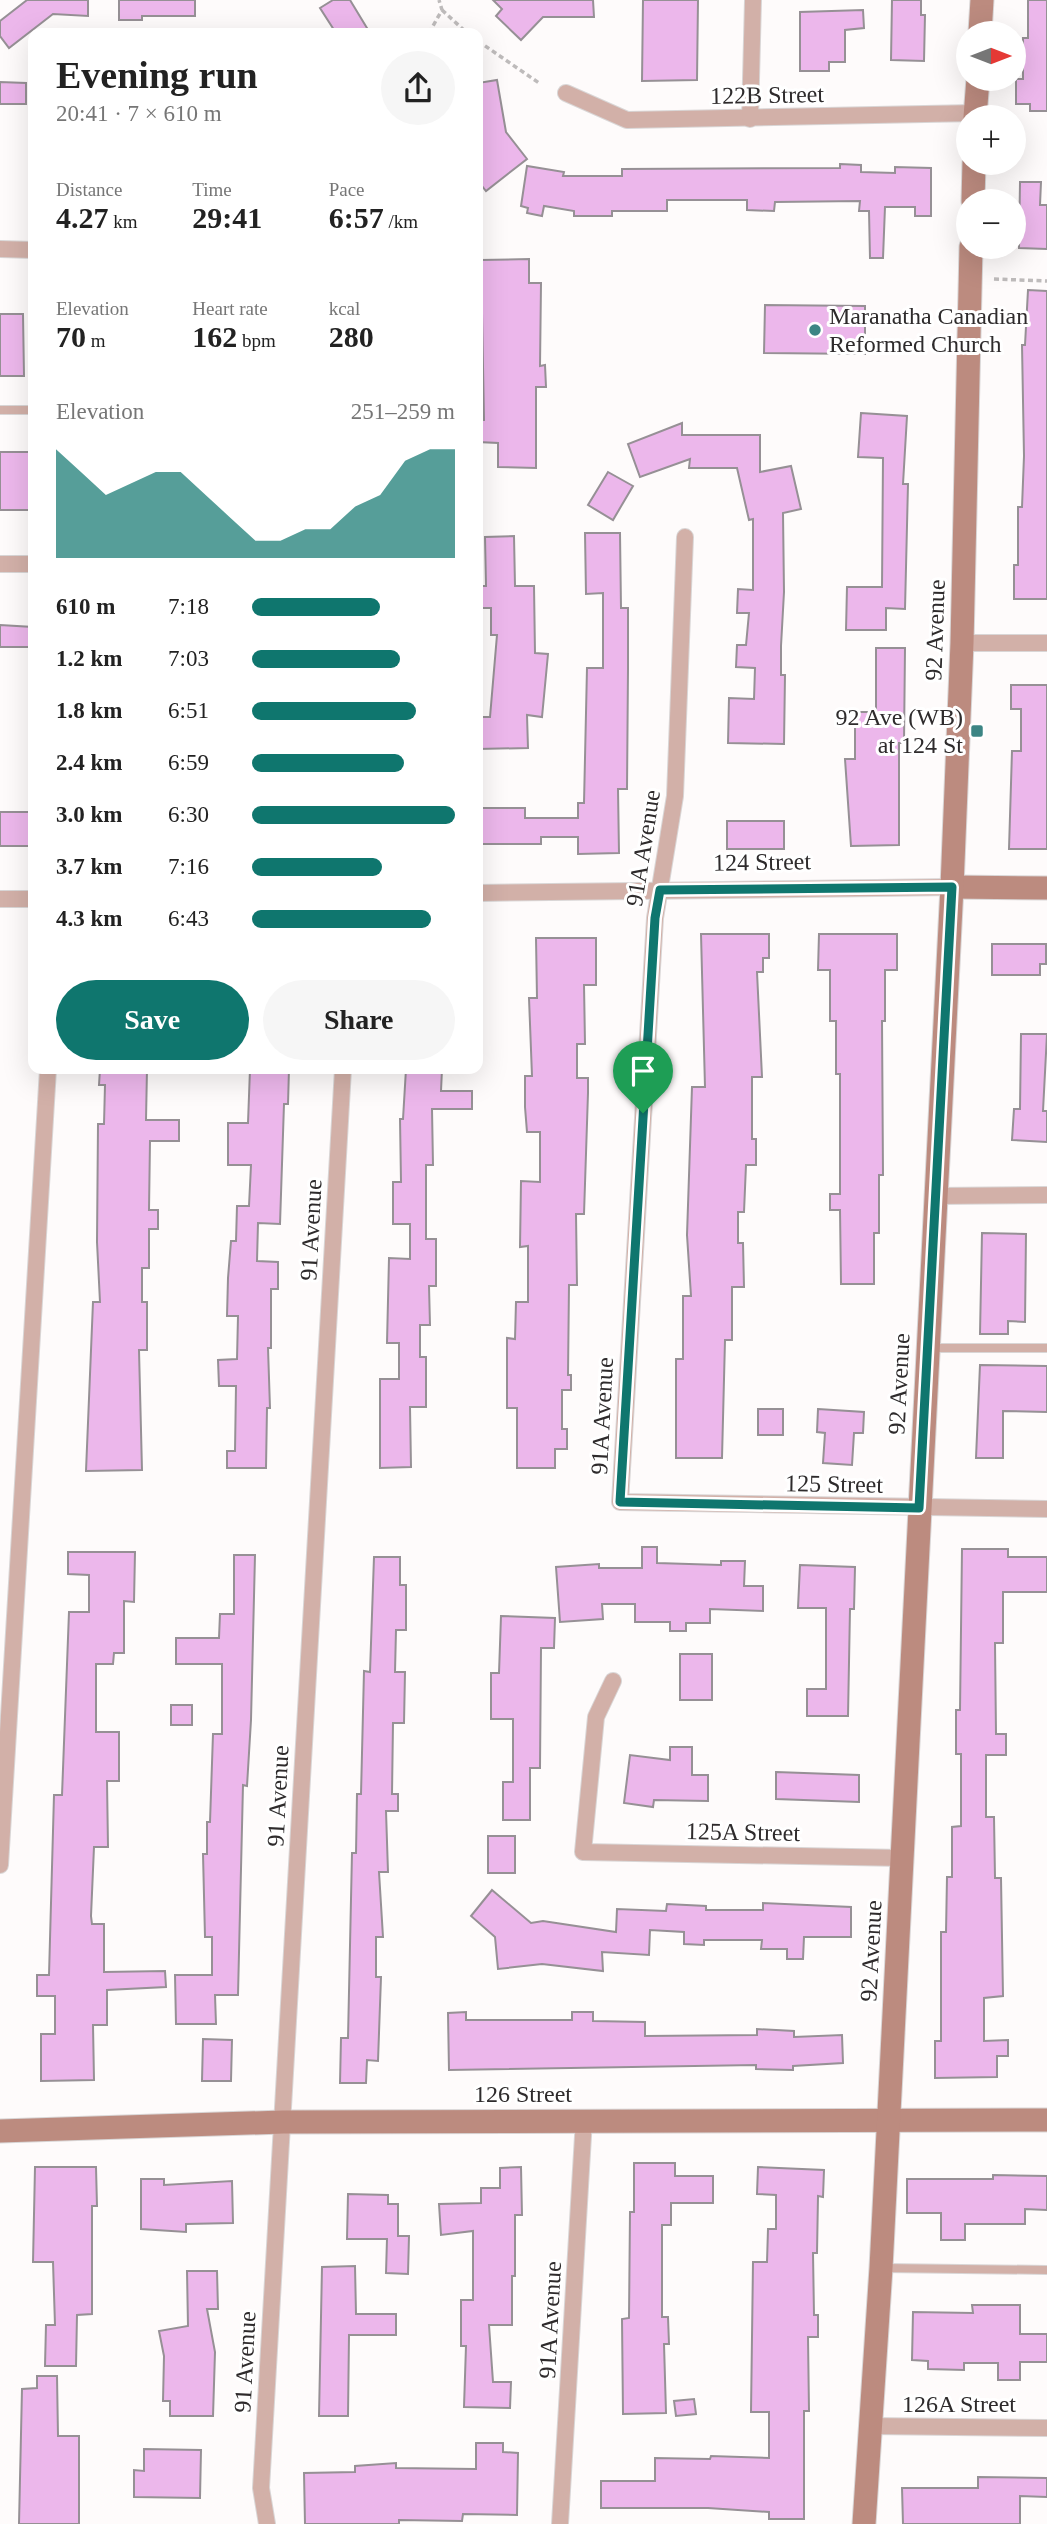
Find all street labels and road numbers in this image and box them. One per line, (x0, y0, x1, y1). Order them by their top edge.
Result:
street label: 122B Street (710, 81, 825, 109)
street label: 92 Avenue (920, 579, 950, 681)
street label: 91A Avenue (621, 788, 665, 908)
street label: 124 Street (713, 848, 812, 876)
street label: 91 Avenue (295, 1179, 327, 1281)
street label: 92 Avenue (883, 1333, 915, 1435)
street label: 91A Avenue (586, 1357, 618, 1475)
street label: 125 Street (785, 1470, 884, 1498)
street label: 91 Avenue (262, 1745, 294, 1847)
street label: 125A Street (686, 1818, 801, 1846)
street label: 92 Avenue (855, 1900, 887, 2002)
street label: 126 Street (474, 2081, 572, 2107)
street label: 91A Avenue (534, 2261, 566, 2379)
street label: 91 Avenue (229, 2311, 261, 2413)
street label: 126A Street (902, 2391, 1016, 2417)

